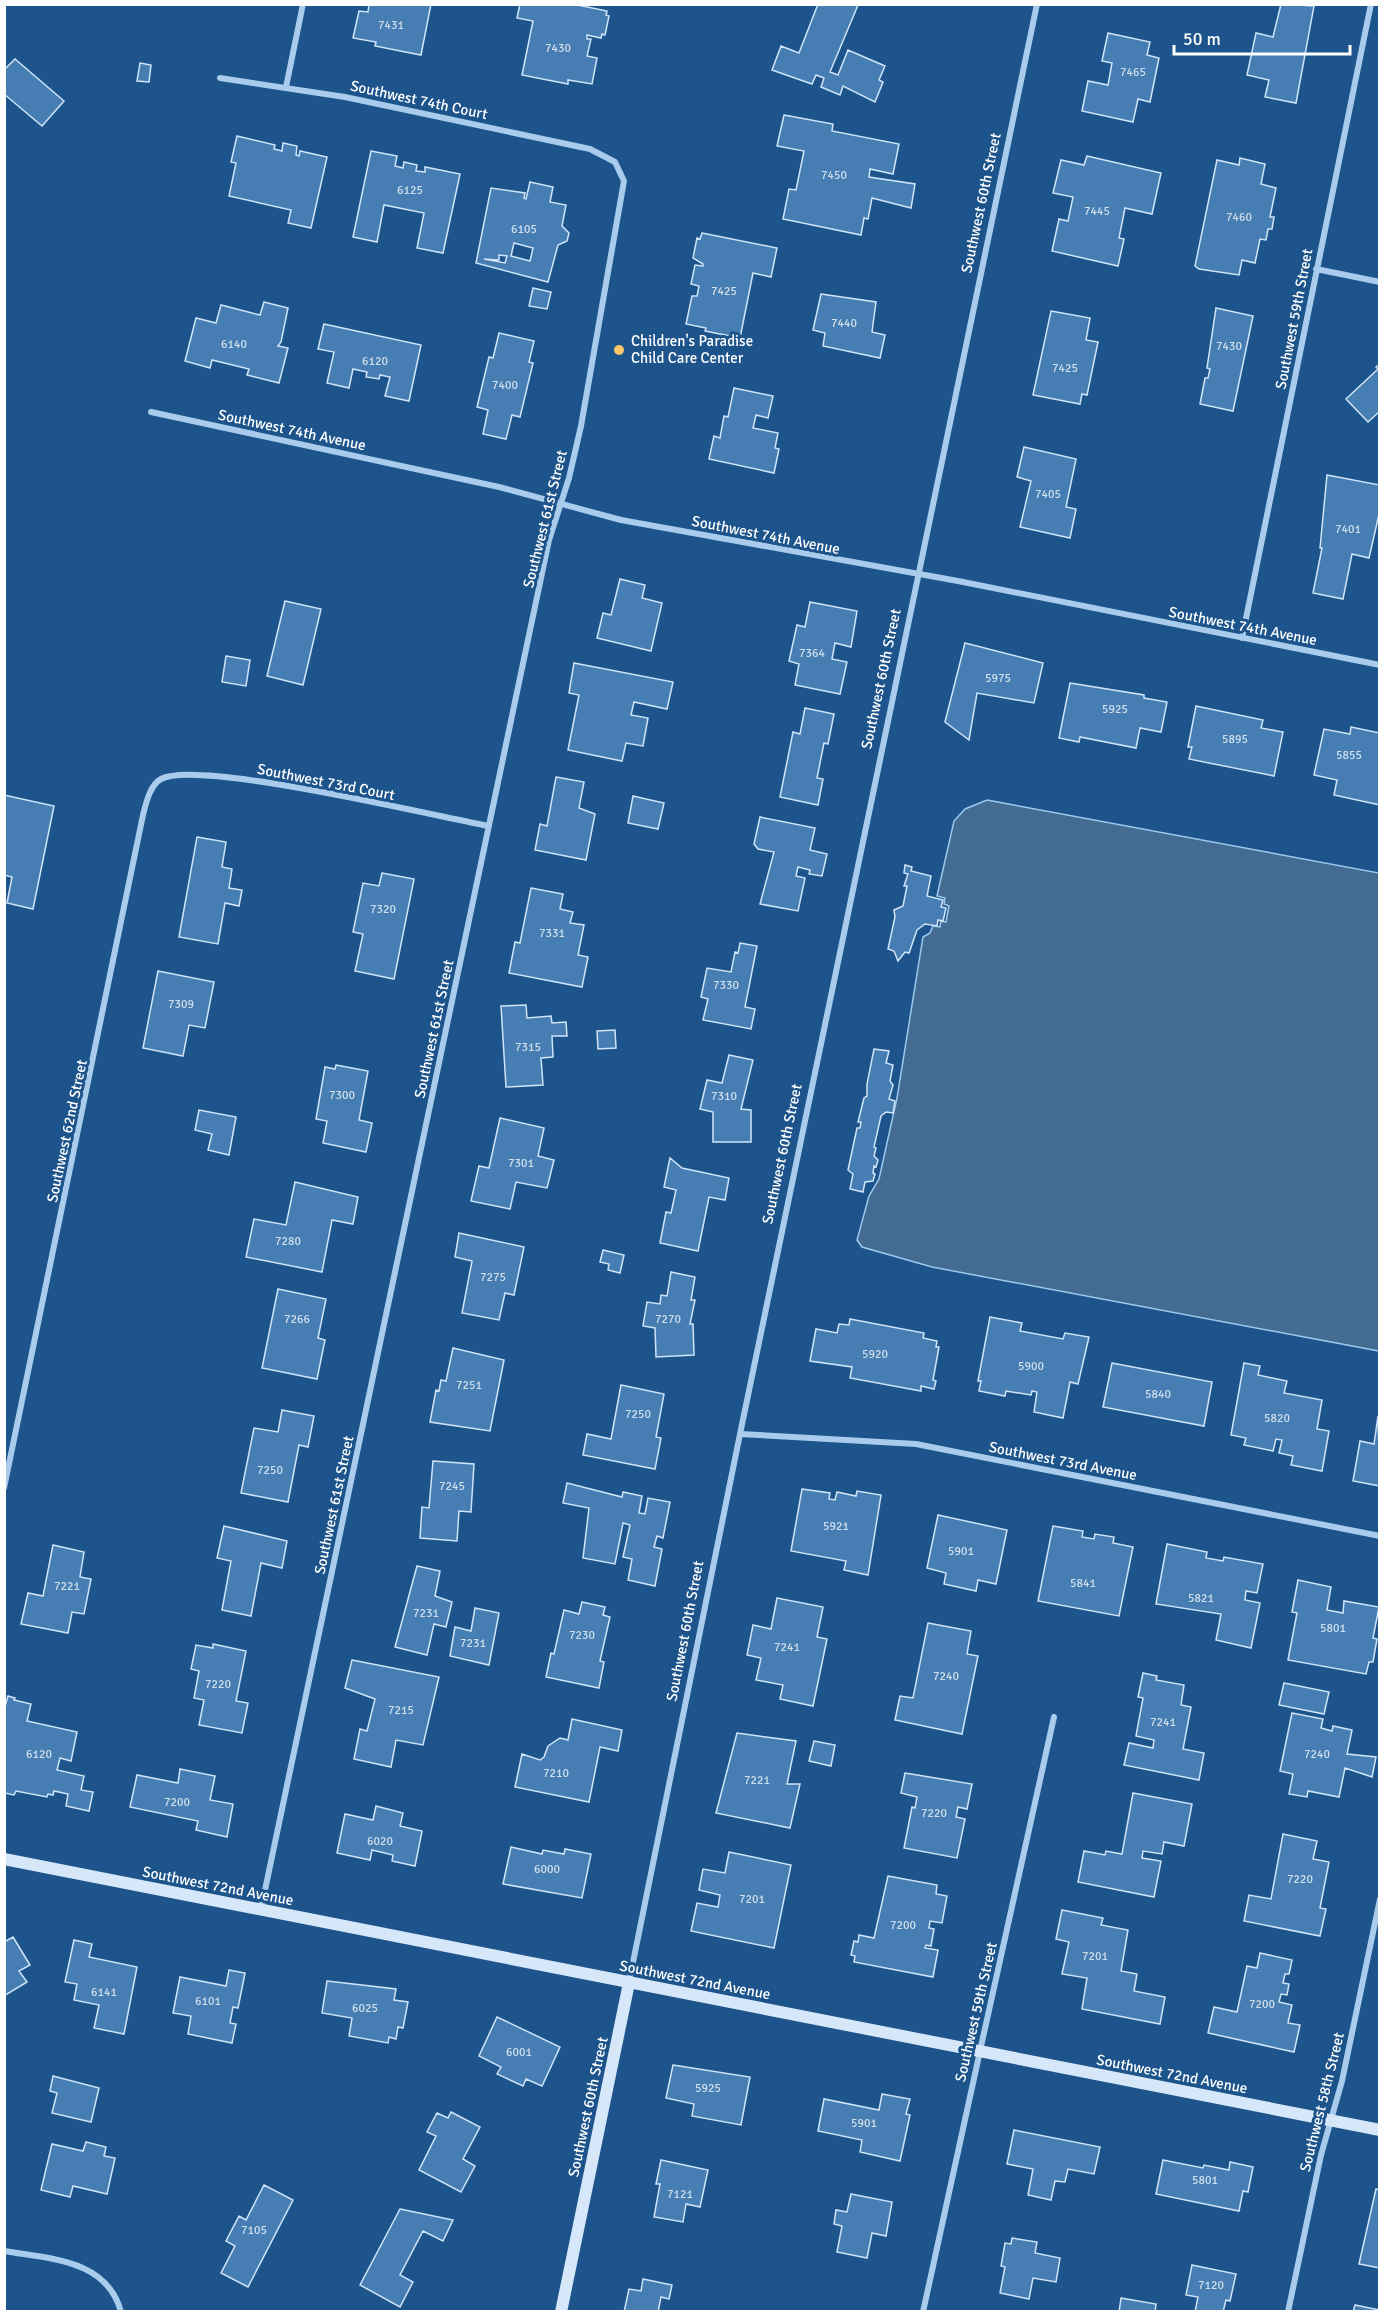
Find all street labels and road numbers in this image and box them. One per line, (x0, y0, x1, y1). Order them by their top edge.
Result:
street label: Southwest 74th Court (349, 77, 489, 123)
street label: Southwest 60th Street (957, 131, 1005, 275)
street label: Southwest 59th Street (1272, 247, 1316, 391)
street label: Southwest 74th Avenue (216, 406, 368, 454)
street label: Southwest 61st Street (519, 448, 571, 590)
street label: Southwest 74th Avenue (690, 512, 842, 558)
street label: Southwest 74th Avenue (1167, 603, 1319, 649)
street label: Southwest 60th Street (857, 607, 905, 751)
street label: Southwest 73rd Court (256, 760, 396, 804)
street label: Southwest 61st Street (411, 958, 457, 1100)
street label: Southwest 62nd Street (43, 1058, 91, 1204)
street label: Southwest 60th Street (758, 1082, 806, 1226)
street label: Southwest 61st Street (311, 1434, 357, 1576)
street label: Southwest 73rd Avenue (987, 1438, 1139, 1484)
street label: Southwest 60th Street (663, 1559, 707, 1703)
street label: Southwest 72nd Avenue (141, 1863, 295, 1909)
street label: Southwest 59th Street (951, 1940, 1001, 2084)
street label: Southwest 72nd Avenue (618, 1957, 772, 2003)
street label: Southwest 58th Street (1296, 2031, 1348, 2173)
street label: Southwest 60th Street (564, 2035, 612, 2179)
street label: Southwest 72nd Avenue (1095, 2051, 1249, 2097)

